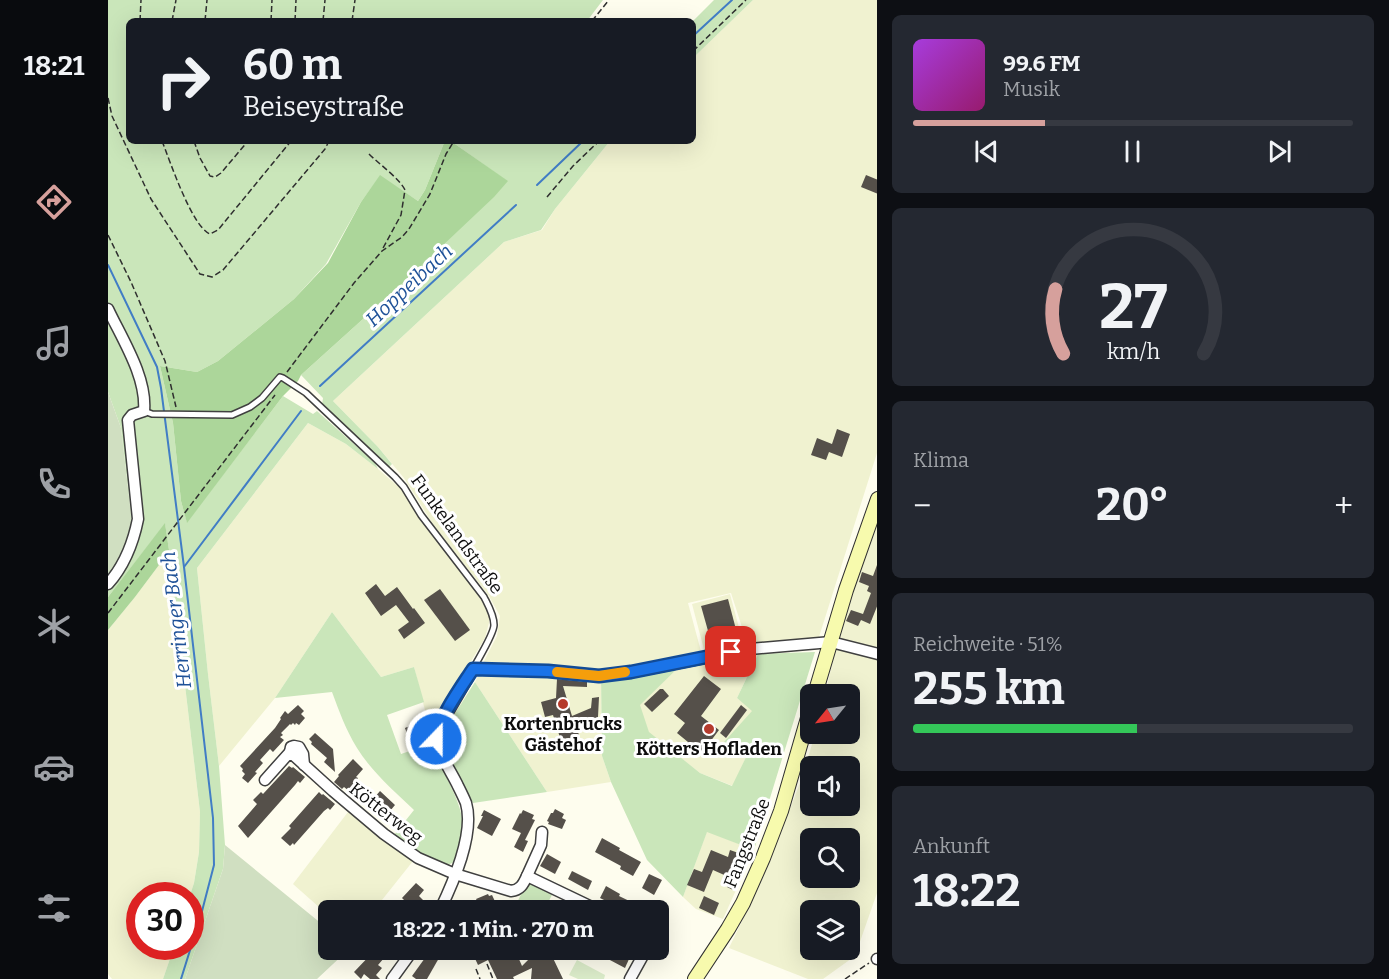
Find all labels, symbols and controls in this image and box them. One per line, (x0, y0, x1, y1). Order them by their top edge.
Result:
text: 60 m (243, 40, 342, 90)
icon: right (144, 42, 222, 120)
text: 18:21 (23, 50, 85, 82)
text: 99.6 FM (1003, 50, 1081, 77)
text: Musik (1003, 77, 1060, 101)
text: Beiseystraße (243, 91, 404, 123)
icon: previous (970, 135, 1003, 168)
icon: pause (1116, 135, 1149, 168)
icon: next (1263, 135, 1296, 168)
icon: directions (33, 181, 75, 223)
water label: Hoppeibach (361, 239, 457, 331)
text: 27 (1099, 270, 1167, 345)
icon: music (33, 322, 75, 364)
text: km/h (1106, 339, 1160, 365)
text: Klima (913, 448, 969, 472)
icon: phone (33, 463, 75, 505)
street label: Funkelandstraße (406, 470, 508, 598)
text: 20° (1096, 478, 1169, 532)
text: − (913, 486, 931, 526)
text: + (1334, 486, 1353, 526)
water label: Herringer Bach (156, 550, 196, 690)
icon: climate (33, 605, 75, 647)
pin (705, 626, 756, 677)
text: Reichweite · 51% (913, 632, 1063, 656)
icon: arrive (714, 635, 747, 668)
text: 255 km (913, 662, 1065, 716)
north arrow (800, 684, 860, 744)
map controls (800, 684, 860, 960)
marker: Kortenbrucks Gästehof (556, 697, 570, 711)
position arrow (404, 707, 468, 771)
place label: Kortenbrucks Gästehof (504, 713, 622, 756)
marker: Kötters Hofladen (702, 722, 716, 736)
place label: Kötters Hofladen (636, 738, 782, 760)
icon: car (33, 746, 75, 788)
button: sound (800, 756, 860, 816)
street label: Kötterweg (345, 778, 427, 848)
street label: Fangstraße (719, 795, 775, 891)
button: search (800, 828, 860, 888)
text: Ankunft (913, 834, 990, 858)
text: 18:22 (913, 864, 1021, 918)
speed limit sign: 30 (126, 882, 204, 960)
icon: filters (33, 887, 75, 929)
button: layers (800, 900, 860, 960)
text: 18:22 · 1 Min. · 270 m (393, 916, 594, 943)

